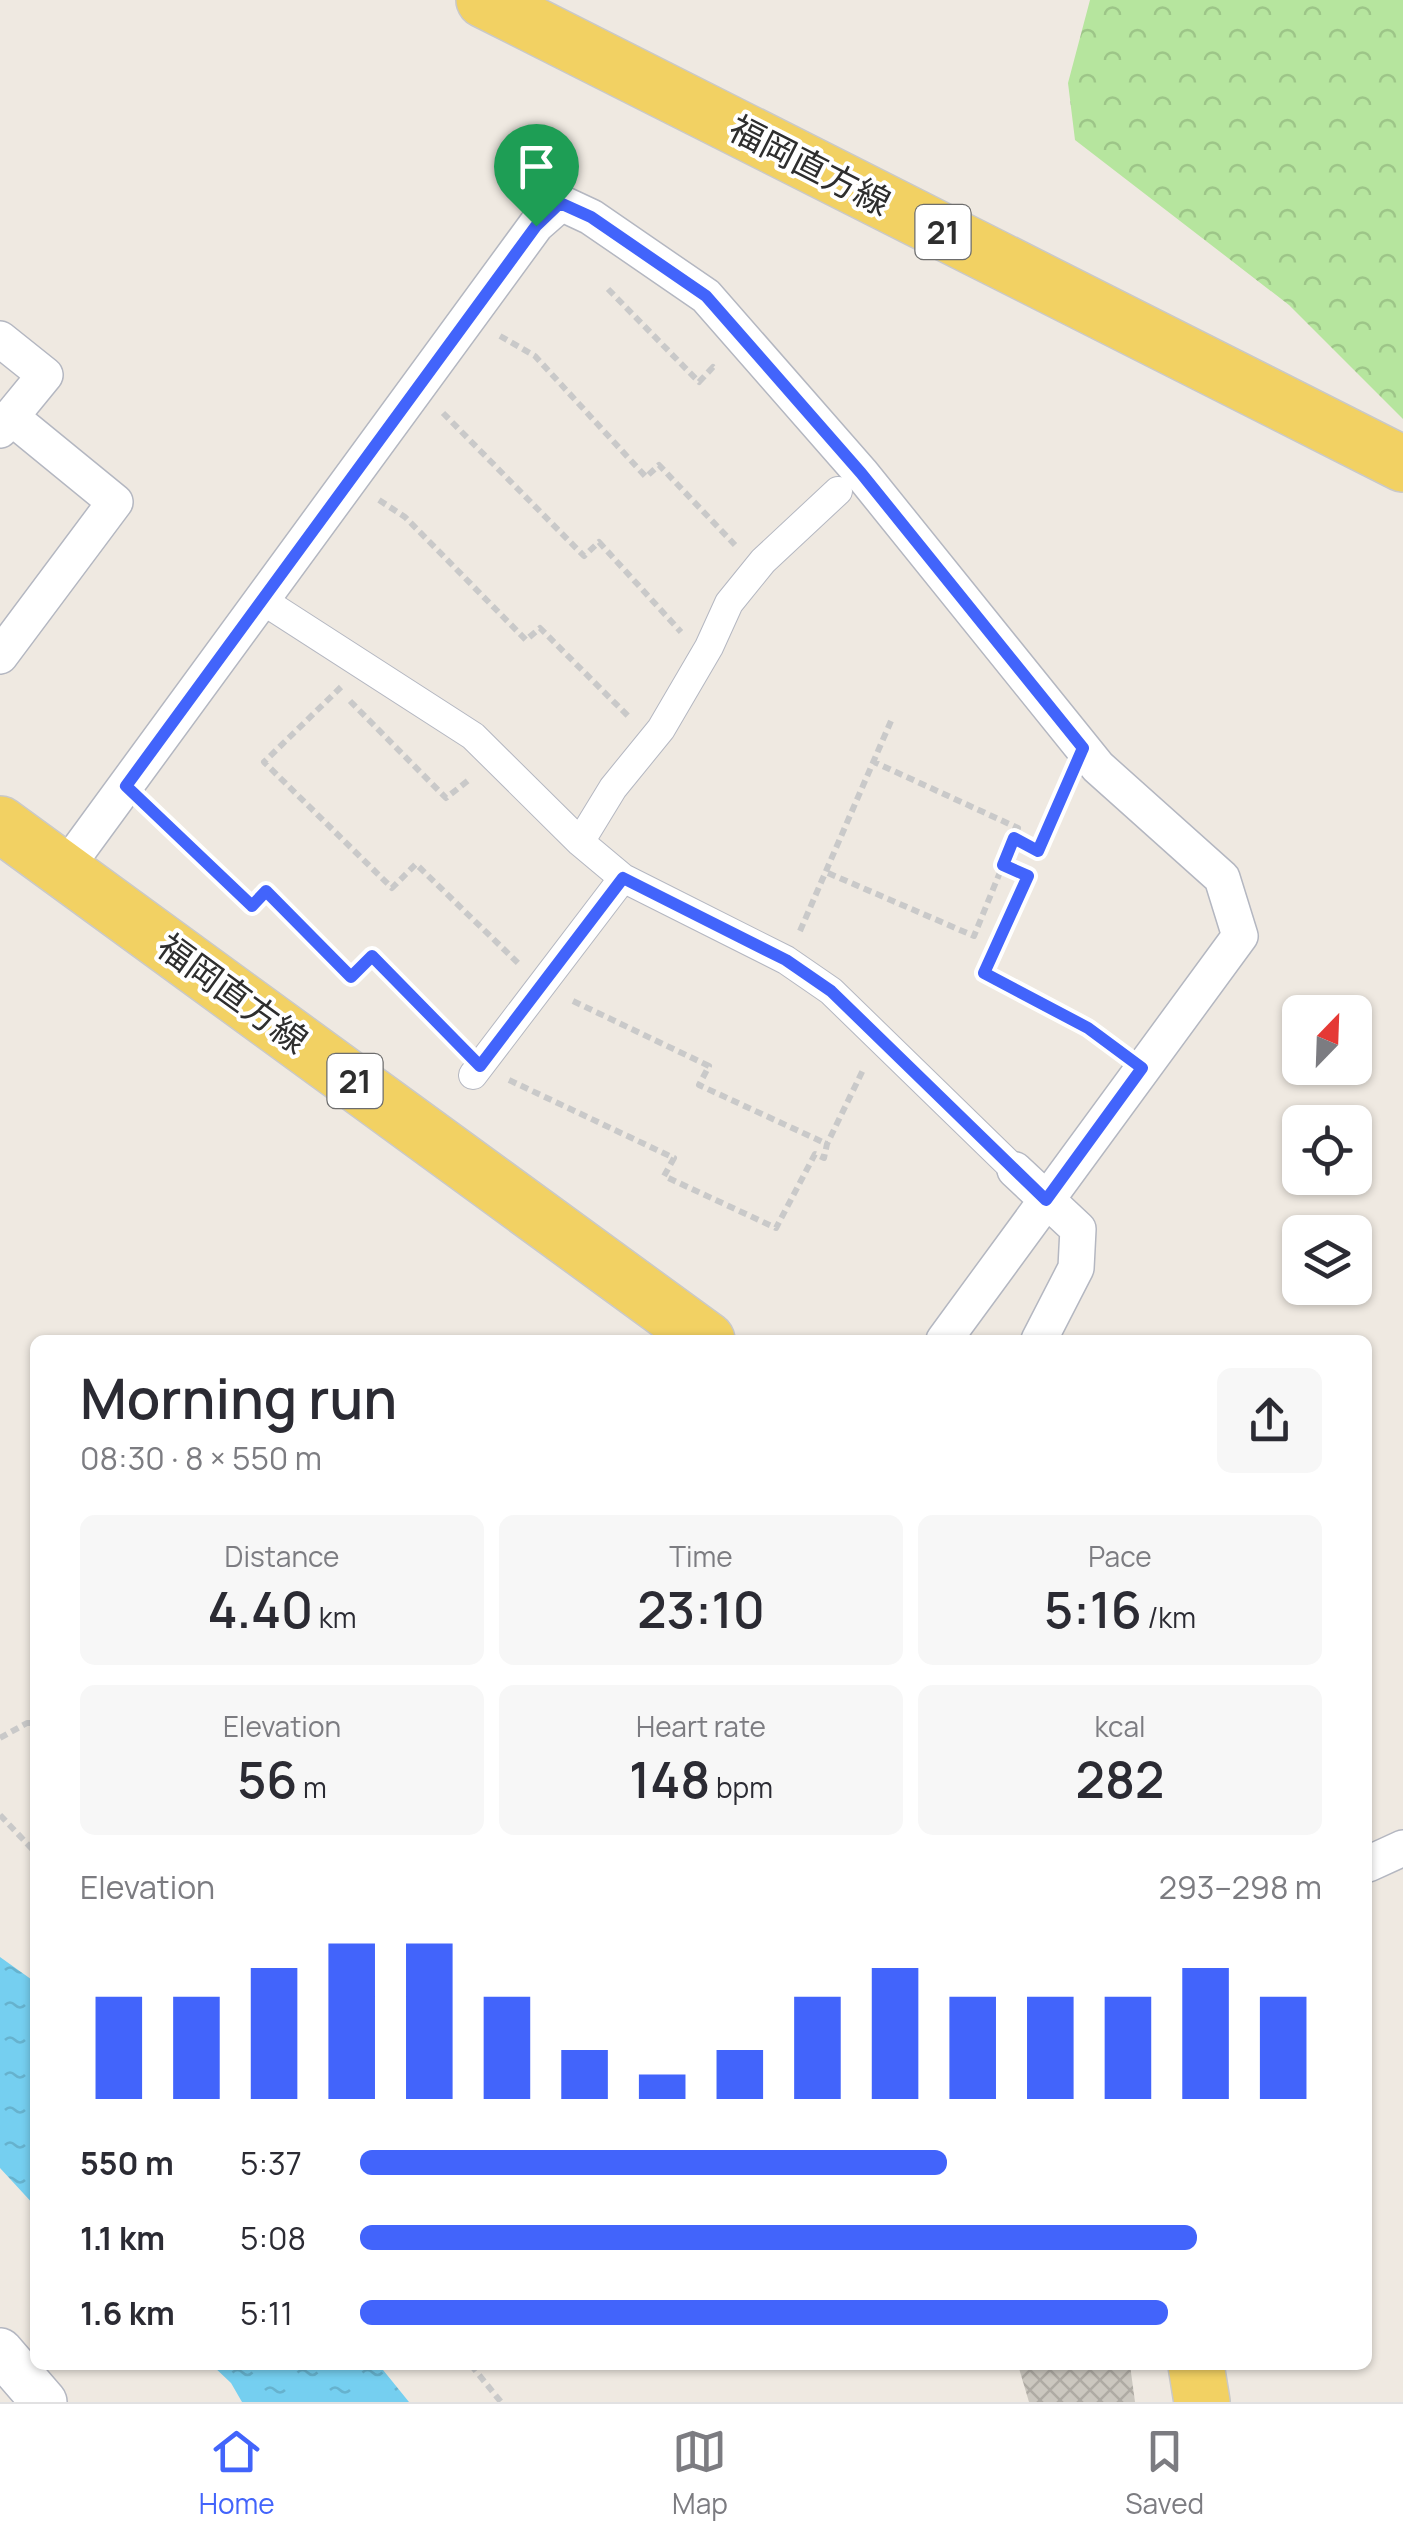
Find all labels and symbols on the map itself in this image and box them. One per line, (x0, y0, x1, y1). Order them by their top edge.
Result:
street label: 福岡直方線 (721, 104, 899, 226)
pin (494, 124, 579, 227)
road number: 21 (916, 205, 970, 259)
street label: 福岡直方線 (148, 922, 318, 1064)
north arrow (1282, 995, 1372, 1085)
road number: 21 (328, 1054, 382, 1108)

